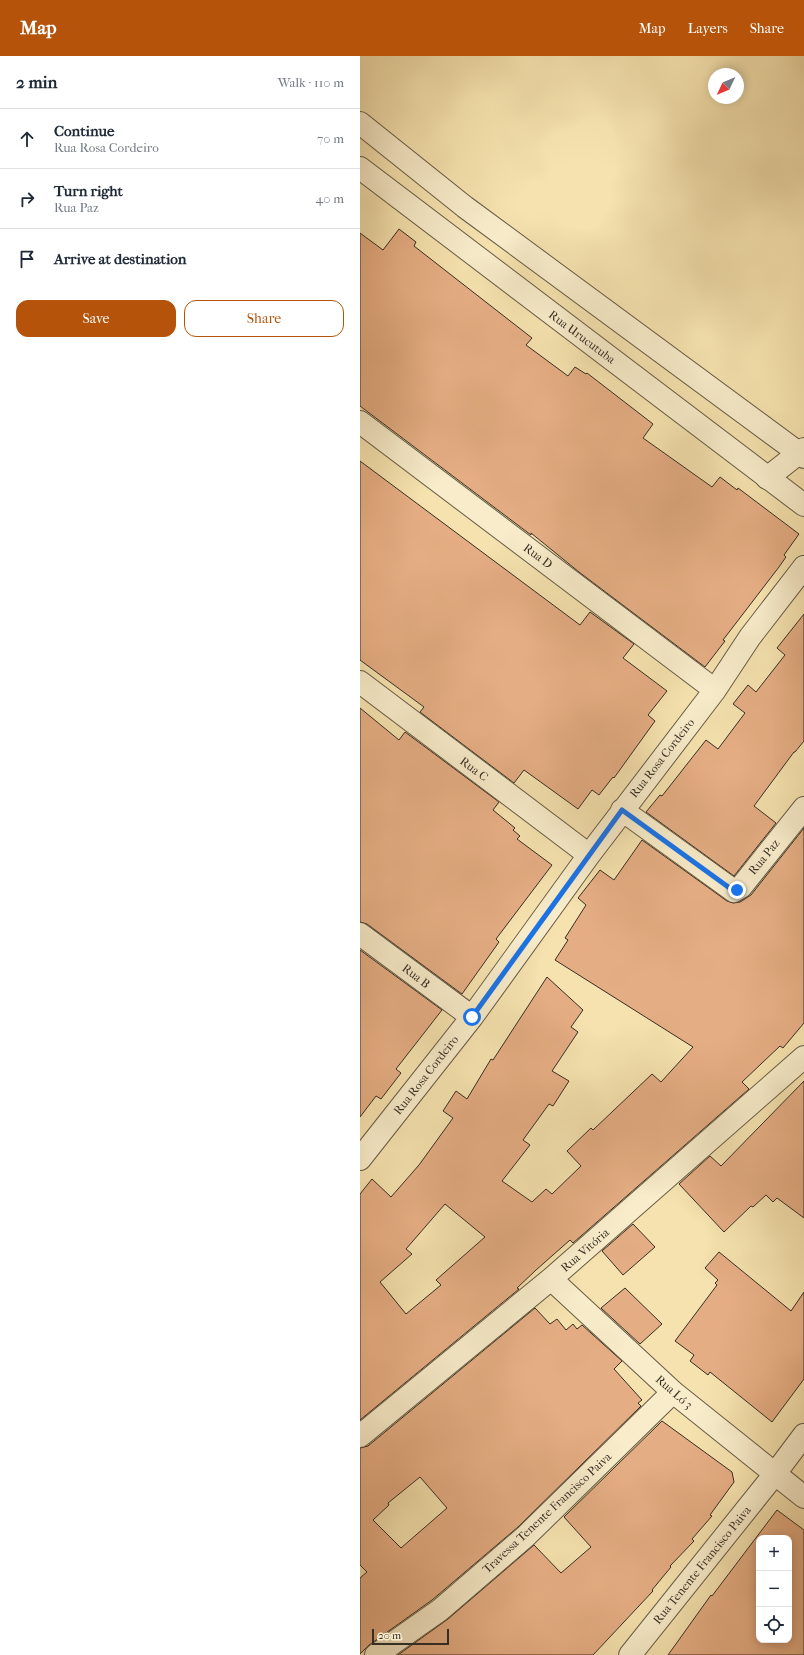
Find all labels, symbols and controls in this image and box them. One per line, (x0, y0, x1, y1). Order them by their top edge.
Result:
text: Map (20, 17, 56, 39)
text: Map (639, 20, 666, 37)
text: Layers (688, 20, 728, 37)
text: Share (750, 20, 784, 37)
north arrow (708, 68, 744, 104)
text: 2 min (16, 72, 57, 92)
text: Walk · 110 m (278, 75, 344, 90)
text: Continue (54, 122, 114, 140)
icon: ahead (16, 128, 38, 150)
text: 70 m (317, 131, 344, 146)
text: Rua Rosa Cordeiro (54, 140, 159, 155)
text: Turn right (54, 182, 123, 200)
icon: right (16, 188, 38, 210)
text: 40 m (316, 191, 344, 206)
text: Rua Paz (54, 200, 99, 215)
icon: arrive (16, 248, 38, 270)
text: Arrive at destination (54, 250, 186, 268)
button: Save (16, 300, 176, 337)
button: Share (184, 300, 344, 337)
street label: Rua Urucutuba (546, 307, 618, 367)
street label: Rua D (521, 541, 555, 571)
street label: Rua Rosa Cordeiro (627, 716, 697, 800)
street label: Rua C (457, 754, 491, 784)
street label: Rua Paz (746, 836, 783, 878)
route end (728, 881, 746, 899)
street label: Rua B (399, 961, 433, 991)
route start (463, 1008, 481, 1026)
street label: Rua Rosa Cordeiro (391, 1033, 461, 1117)
street label: Rua Vitória (558, 1225, 612, 1275)
street label: Rua Ló 3 (653, 1372, 695, 1412)
street label: Travessa Tenente Francisco Paiva (480, 1449, 614, 1576)
street label: Rua Tenente Francisco Paiva (650, 1503, 754, 1627)
map controls (756, 1535, 792, 1643)
button: + (756, 1535, 792, 1571)
button: − (756, 1571, 792, 1607)
button: locate (756, 1607, 792, 1643)
scale bar (372, 1627, 449, 1646)
text: 20 m (378, 1629, 401, 1642)

